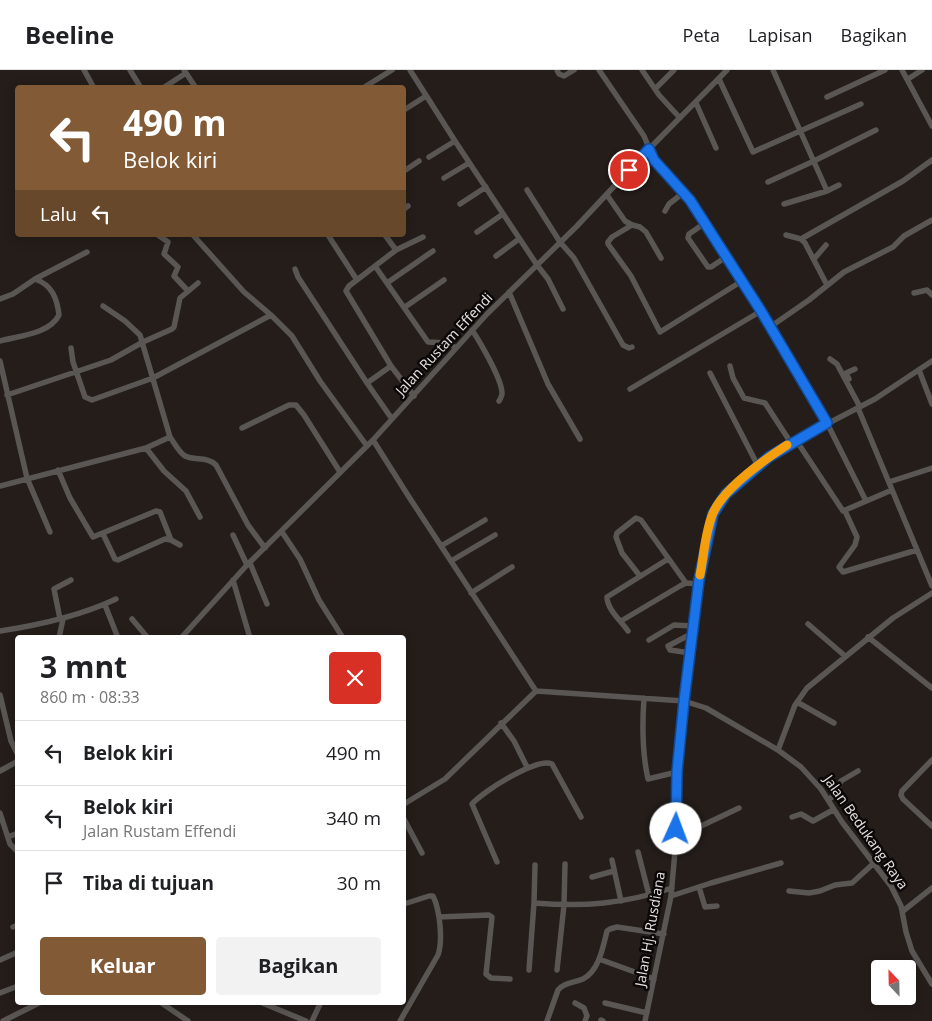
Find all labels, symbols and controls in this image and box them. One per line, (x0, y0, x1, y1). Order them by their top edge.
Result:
text: Beeline (25, 18, 114, 51)
text: Peta (683, 23, 720, 47)
text: Lapisan (748, 23, 813, 47)
text: Bagikan (841, 23, 907, 47)
text: 490 m (123, 99, 227, 146)
icon: left (40, 105, 105, 170)
text: Belok kiri (123, 144, 217, 174)
pin (608, 149, 650, 191)
icon: arrive (615, 156, 643, 184)
icon: left (87, 200, 115, 228)
text: Lalu (40, 201, 77, 227)
street label: Jalan Rustam Effendi (390, 288, 496, 401)
text: 3 mnt (40, 646, 127, 687)
button: close (329, 652, 381, 704)
text: 860 m · 08:33 (40, 686, 140, 708)
icon: left (40, 739, 68, 767)
text: Belok kiri (83, 740, 173, 766)
text: 490 m (326, 740, 381, 766)
street label: Jalan Bedukang Raya (819, 769, 913, 893)
text: Belok kiri (83, 794, 173, 820)
position arrow (649, 802, 701, 854)
icon: left (40, 804, 68, 832)
text: 340 m (326, 805, 381, 831)
text: Jalan Rustam Effendi (83, 820, 236, 842)
icon: arrive (40, 869, 68, 897)
text: Tiba di tujuan (83, 870, 214, 896)
text: 30 m (337, 870, 381, 896)
street label: Jalan Hj. Rusdiana (630, 870, 669, 990)
button: Keluar (40, 937, 206, 995)
button: Bagikan (216, 937, 381, 995)
north arrow (871, 960, 916, 1005)
map controls (871, 960, 916, 1005)

